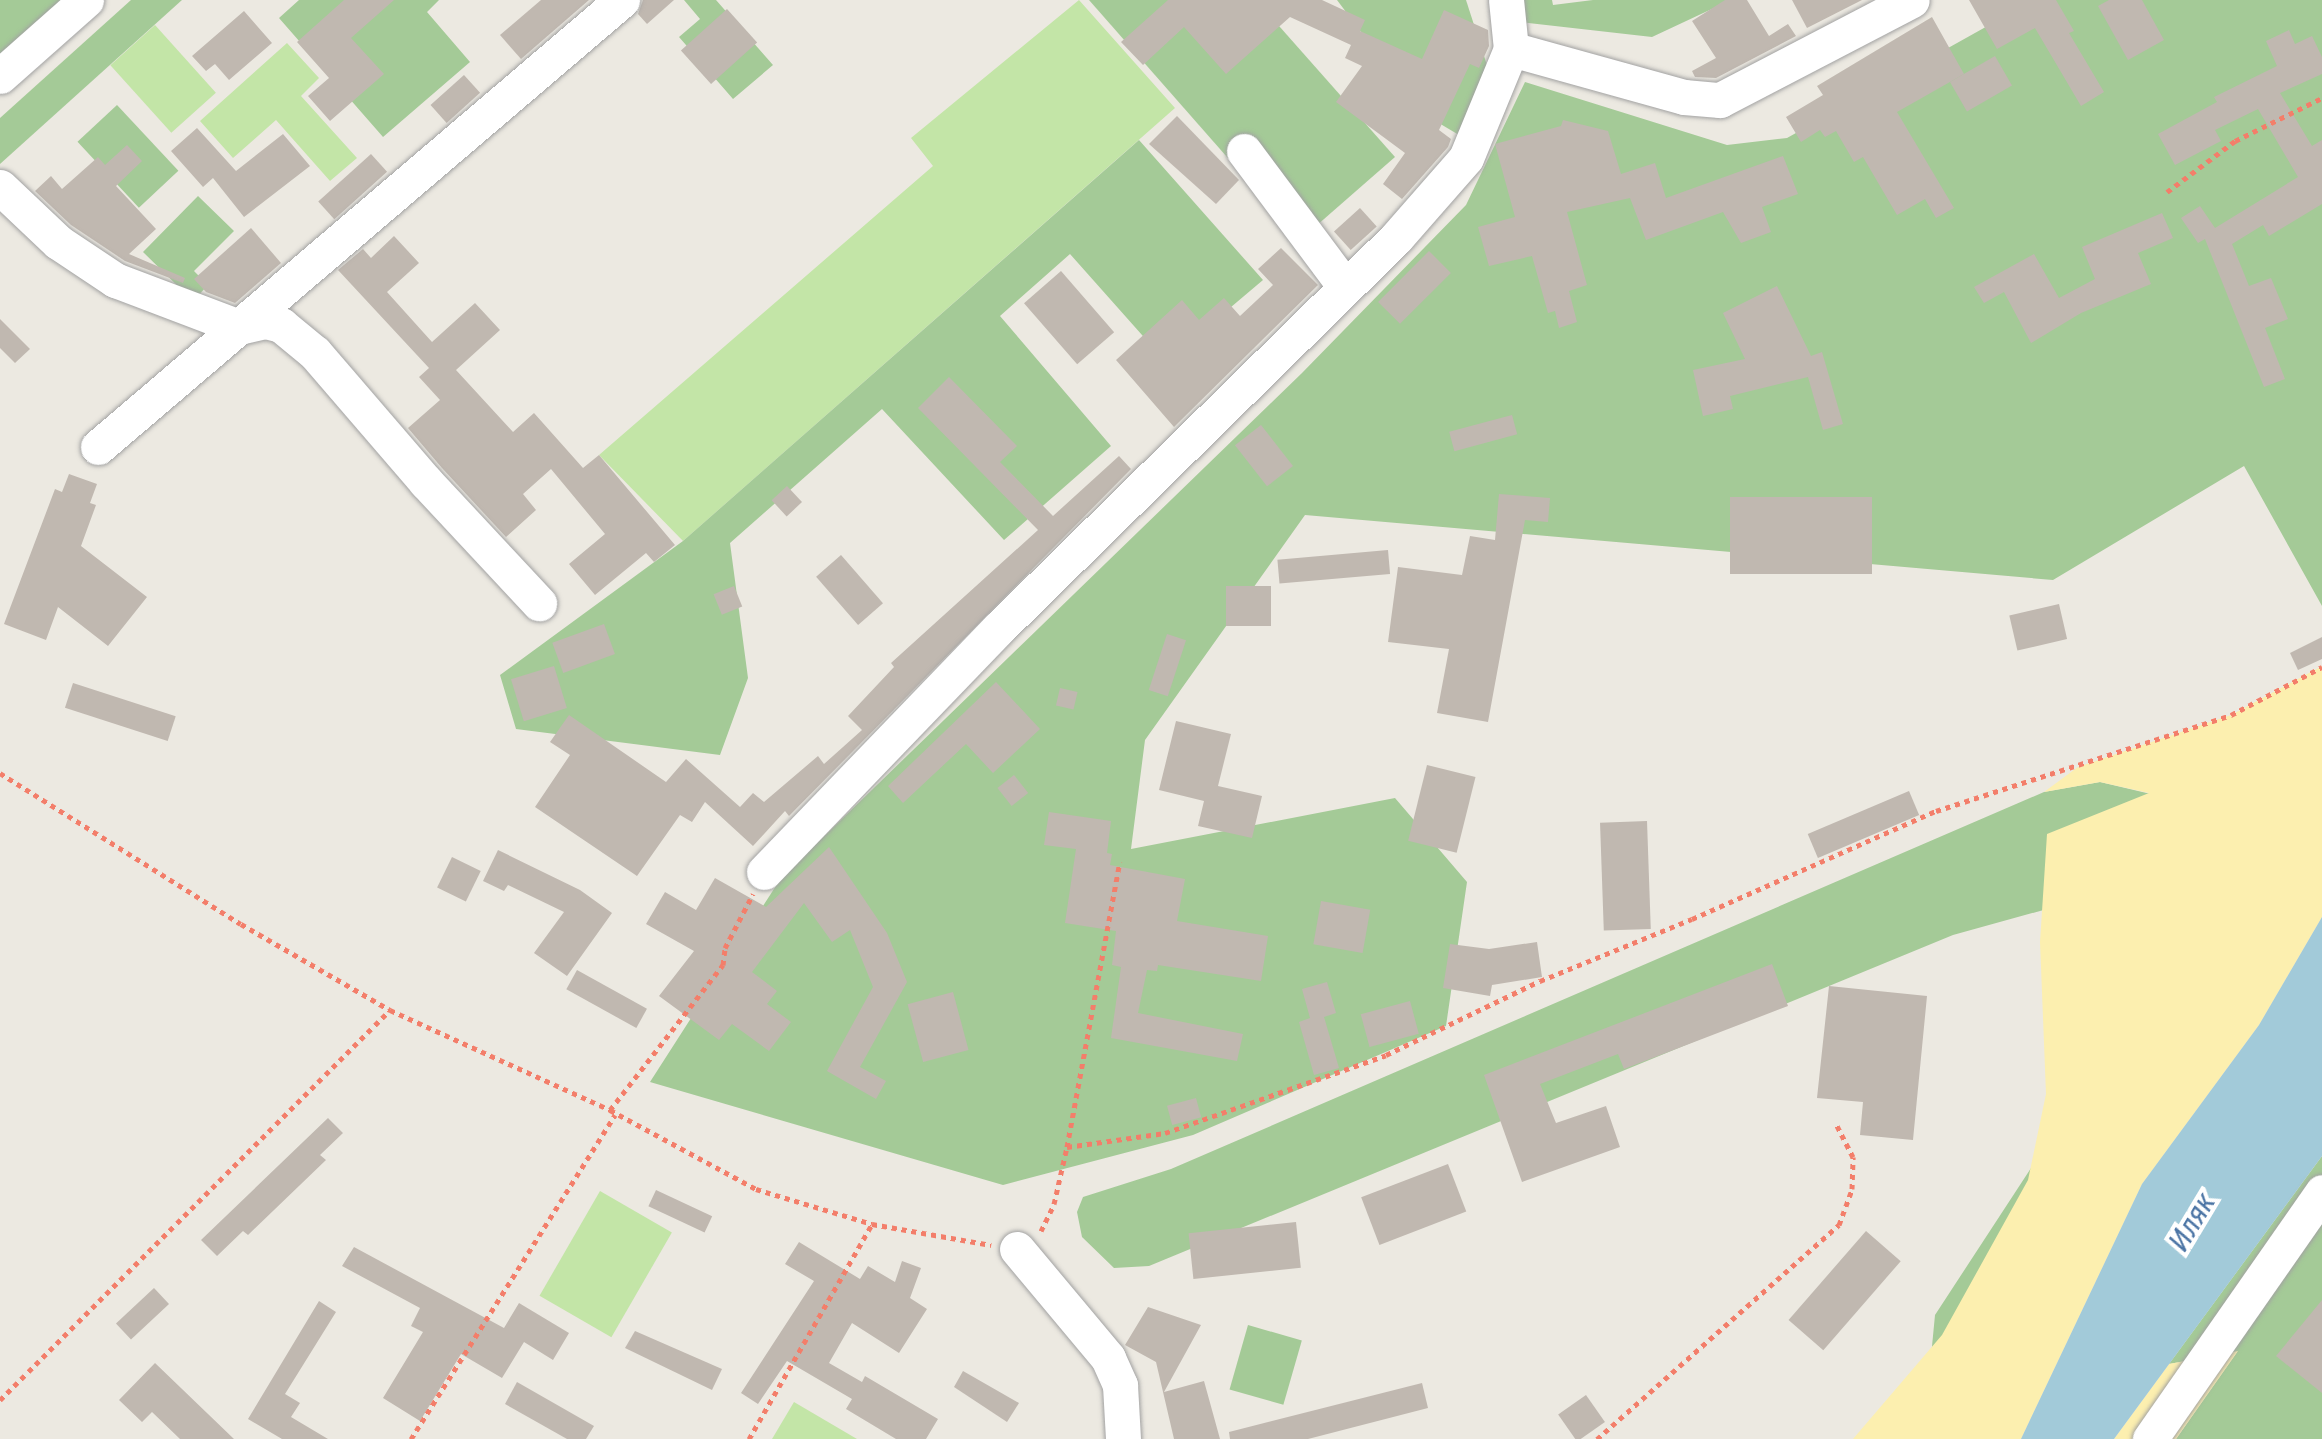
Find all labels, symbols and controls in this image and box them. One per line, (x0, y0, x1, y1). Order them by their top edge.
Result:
water label: Иляк (2161, 1187, 2223, 1257)

